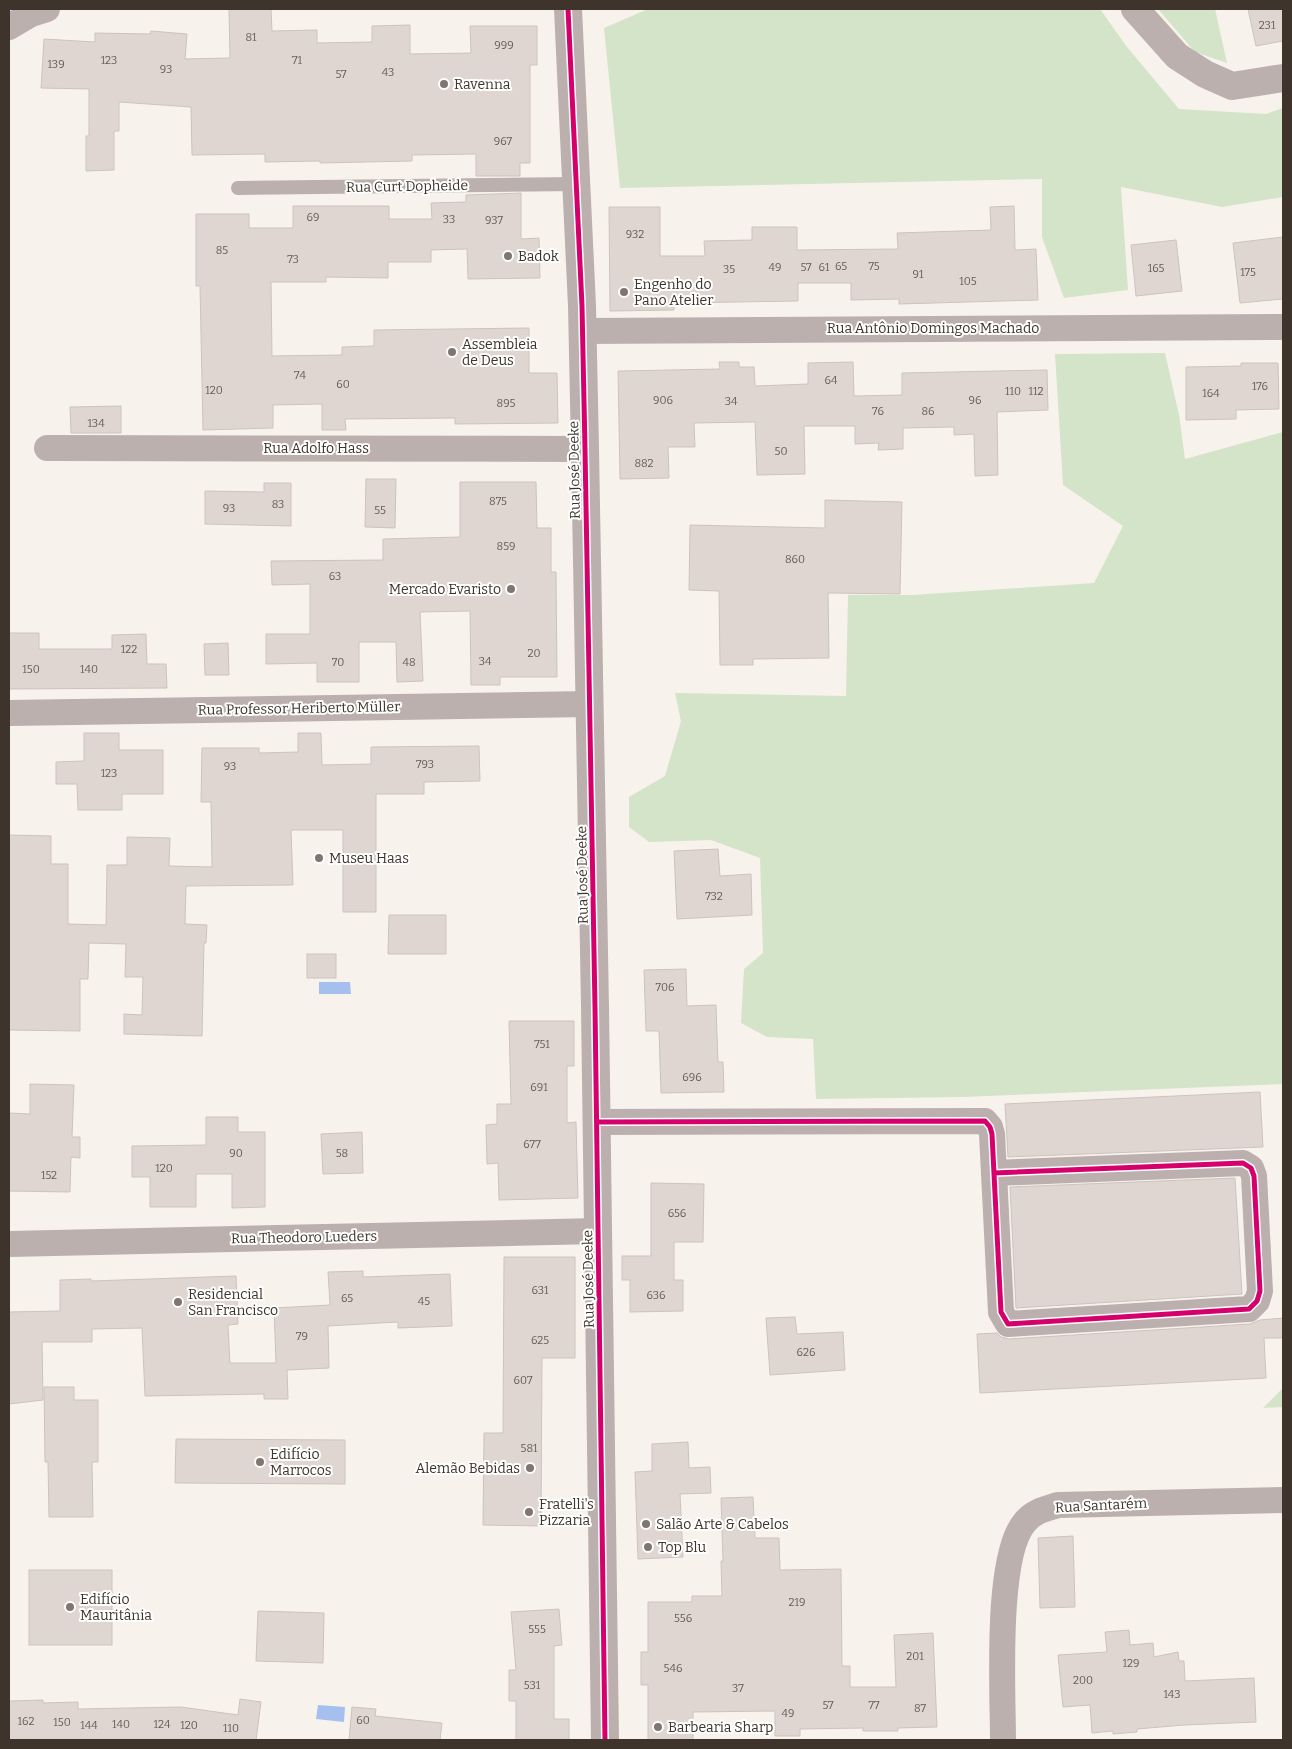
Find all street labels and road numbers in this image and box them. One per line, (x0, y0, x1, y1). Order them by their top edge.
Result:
street label: Rua Curt Dopheide (346, 177, 468, 196)
street label: Rua Antônio Domingos Machado (827, 320, 1039, 337)
street label: Rua José Deeke (565, 421, 584, 519)
street label: Rua Adolfo Hass (263, 440, 369, 457)
street label: Rua Professor Heriberto Müller (198, 698, 400, 719)
street label: Rua José Deeke (573, 826, 592, 924)
street label: Rua Theodoro Lueders (231, 1228, 377, 1247)
street label: Rua José Deeke (579, 1230, 598, 1328)
street label: Rua Santarém (1055, 1495, 1148, 1516)

